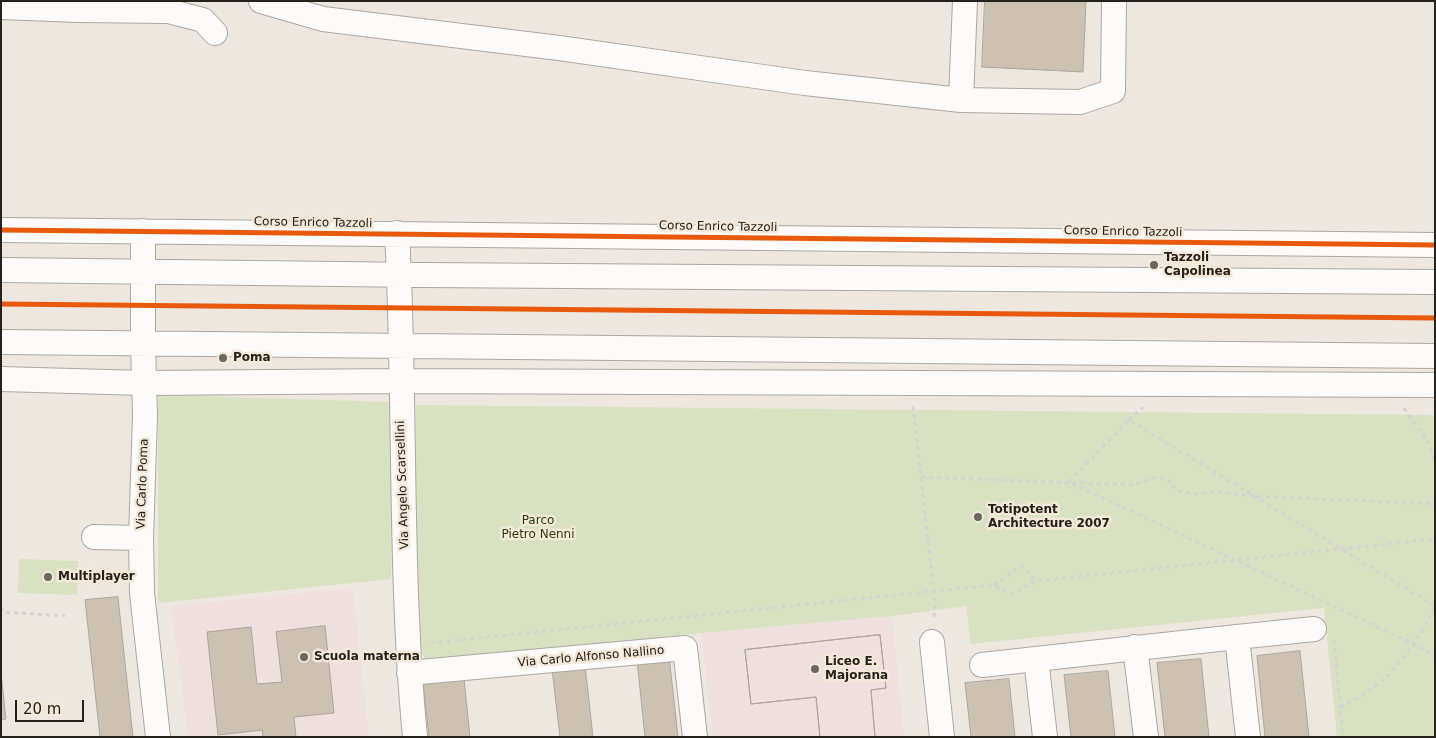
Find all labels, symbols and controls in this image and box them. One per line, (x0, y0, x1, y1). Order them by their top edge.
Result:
street label: Corso Enrico Tazzoli (254, 215, 372, 231)
street label: Corso Enrico Tazzoli (659, 219, 777, 235)
street label: Corso Enrico Tazzoli (1064, 224, 1182, 240)
place label: Tazzoli Capolinea (1164, 251, 1231, 279)
marker: Tazzoli Capolinea (1148, 259, 1160, 271)
place label: Poma (233, 351, 271, 365)
marker: Poma (217, 352, 229, 364)
street label: Via Angelo Scarsellini (394, 420, 412, 550)
street label: Via Carlo Poma (134, 438, 152, 530)
place label: Totipotent Architecture 2007 (988, 503, 1110, 531)
marker: Totipotent Architecture 2007 (972, 511, 984, 523)
park label: Parco Pietro Nenni (501, 514, 575, 542)
place label: Multiplayer (58, 570, 135, 584)
marker: Multiplayer (42, 571, 54, 583)
street label: Via Carlo Alfonso Nallino (517, 643, 665, 671)
place label: Scuola materna (314, 650, 420, 664)
marker: Scuola materna (298, 651, 310, 663)
place label: Liceo E. Majorana (825, 655, 888, 683)
marker: Liceo E. Majorana (809, 663, 821, 675)
scale bar (18, 690, 86, 722)
text: 20 m (23, 700, 61, 718)

